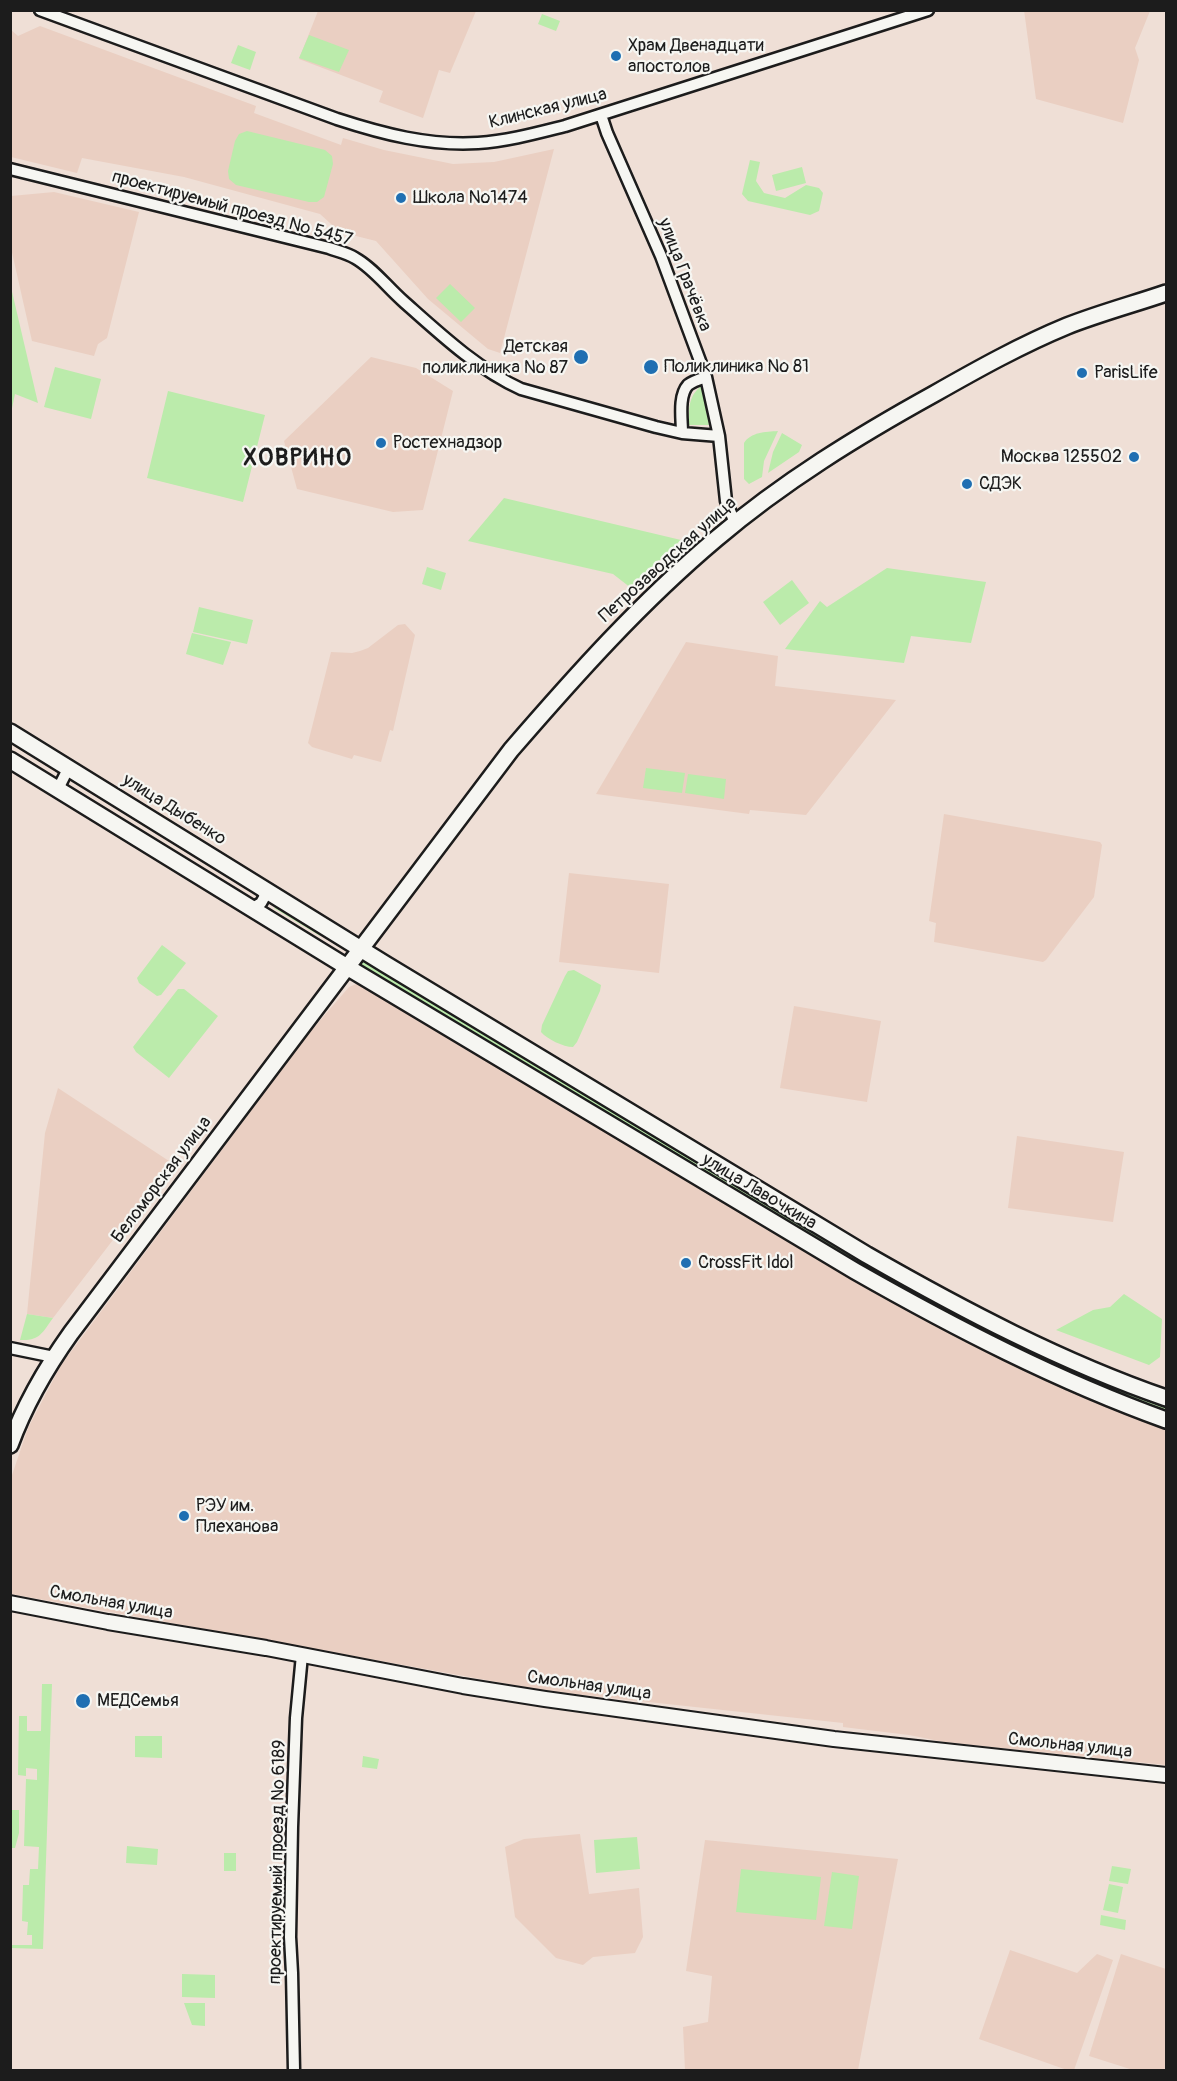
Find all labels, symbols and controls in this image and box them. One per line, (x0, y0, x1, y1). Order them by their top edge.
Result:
place label: Храм Двенадцати апостолов (628, 35, 764, 78)
marker: Храм Двенадцати апостолов (609, 49, 623, 63)
street label: Клинская улица (487, 84, 609, 134)
street label: проектируемый проезд № 5457 (109, 166, 355, 252)
place label: Школа №1474 (413, 187, 528, 209)
marker: Школа №1474 (394, 191, 408, 205)
street label: улица Грачёвка (652, 215, 716, 335)
place label: Детская поликлиника № 87 (422, 336, 568, 378)
marker: Детская поликлиника № 87 (572, 348, 590, 366)
place label: Поликлиника № 81 (664, 356, 809, 378)
marker: Поликлиника № 81 (642, 358, 660, 376)
place label: ParisLife (1094, 362, 1158, 384)
marker: ParisLife (1075, 366, 1089, 380)
place label: Ростехнадзор (393, 432, 502, 454)
marker: Ростехнадзор (374, 436, 388, 450)
district label: ХОВРИНО (244, 445, 352, 473)
place label: Москва 125502 (1001, 446, 1122, 468)
marker: Москва 125502 (1127, 450, 1141, 464)
place label: СДЭК (979, 473, 1022, 495)
marker: СДЭК (960, 477, 974, 491)
street label: Петрозаводская улица (595, 493, 741, 627)
street label: улица Дыбенко (118, 770, 230, 850)
street label: Беломорская улица (107, 1112, 217, 1248)
street label: улица Лавочкина (698, 1149, 820, 1235)
place label: CrossFit Idol (698, 1252, 794, 1274)
marker: CrossFit Idol (679, 1256, 693, 1270)
place label: РЭУ им. Плеханова (196, 1495, 278, 1538)
marker: РЭУ им. Плеханова (177, 1509, 191, 1523)
street label: Смольная улица (48, 1582, 174, 1624)
street label: Смольная улица (526, 1667, 652, 1705)
place label: МЕДСемья (97, 1690, 179, 1712)
marker: МЕДСемья (74, 1692, 92, 1710)
street label: Смольная улица (1007, 1729, 1133, 1763)
street label: проектируемый проезд № 6189 (265, 1739, 291, 1985)

